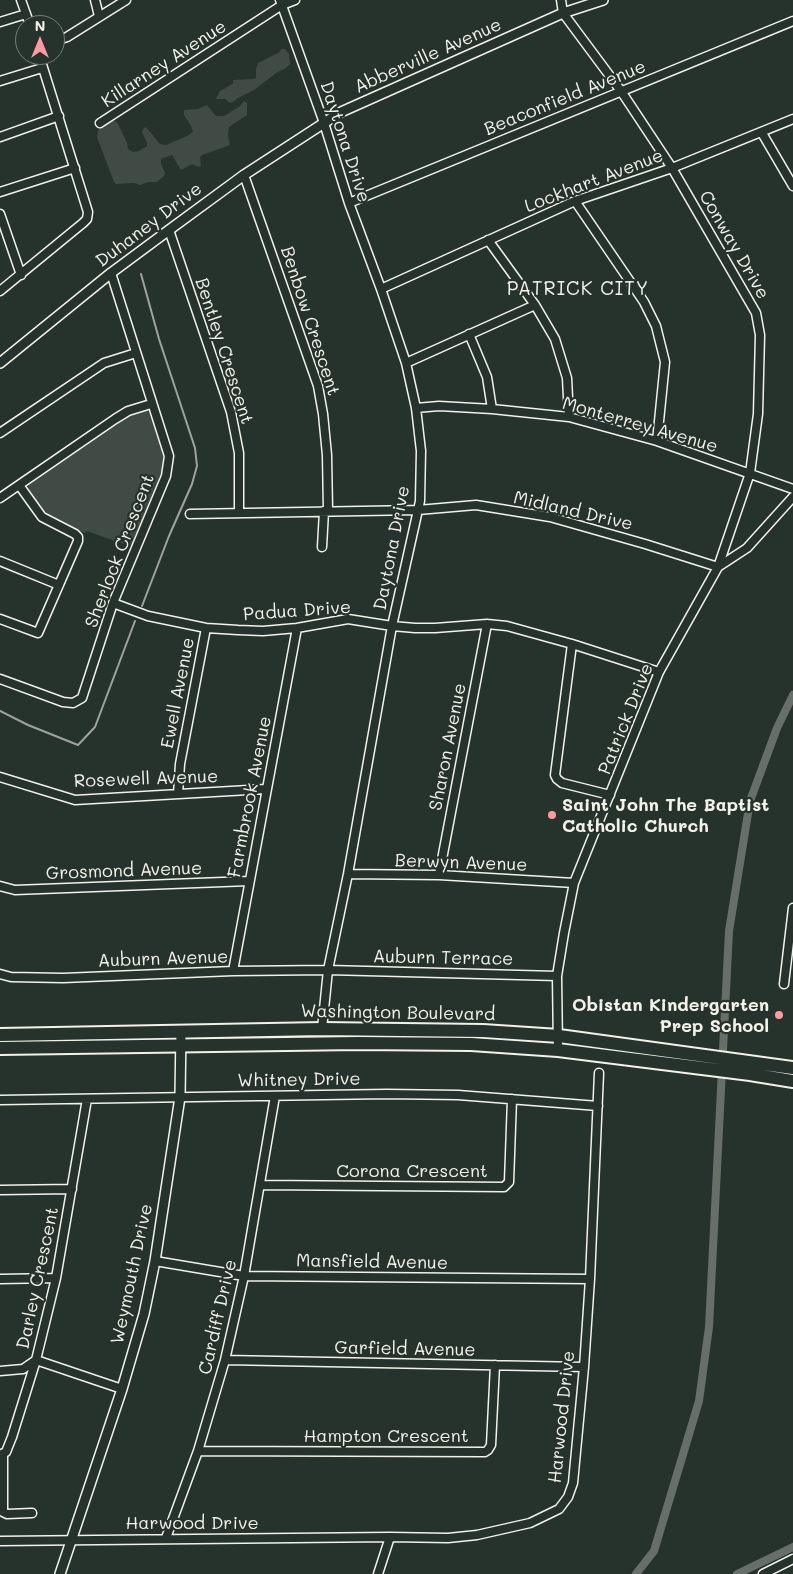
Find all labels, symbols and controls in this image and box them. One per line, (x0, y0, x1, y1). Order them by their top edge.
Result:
street label: Abberville Avenue (351, 14, 505, 98)
north arrow (15, 15, 65, 65)
text: N (35, 16, 45, 35)
street label: Killarney Avenue (98, 16, 230, 112)
street label: Beaconfield Avenue (481, 56, 649, 140)
street label: Daytona Drive (315, 79, 375, 205)
street label: Lockhart Avenue (522, 145, 666, 217)
street label: Duhaney Drive (92, 178, 206, 272)
street label: Conway Drive (694, 187, 774, 303)
street label: Benbow Crescent (276, 244, 344, 398)
street label: Bentley Crescent (190, 275, 258, 427)
district label: PATRICK CITY (505, 278, 651, 300)
street label: Monterrey Avenue (560, 392, 720, 458)
street label: Sherlock Crescent (81, 471, 159, 631)
street label: Daytona Drive (369, 484, 415, 612)
street label: Midland Drive (511, 487, 635, 535)
street label: Padua Drive (242, 596, 352, 626)
street label: Ewell Avenue (157, 636, 199, 750)
street label: Patrick Drive (594, 660, 658, 778)
street label: Sharon Avenue (425, 682, 471, 812)
street label: Farmbrook Avenue (224, 714, 276, 880)
street label: Rosewell Avenue (74, 766, 218, 792)
place label: Saint John The Baptist Catholic Church (562, 794, 769, 836)
marker: Saint John The Baptist Catholic Church (546, 809, 558, 821)
street label: Berwyn Avenue (394, 850, 528, 876)
street label: Grosmond Avenue (46, 857, 202, 885)
street label: Auburn Avenue (97, 946, 229, 972)
street label: Auburn Terrace (373, 946, 513, 970)
place label: Obistan Kindergarten Prep School (572, 994, 769, 1036)
street label: Washington Boulevard (300, 1001, 496, 1025)
marker: Obistan Kindergarten Prep School (773, 1009, 785, 1021)
street label: Whitney Drive (237, 1068, 361, 1092)
street label: Corona Crescent (336, 1160, 488, 1182)
street label: Weymouth Drive (107, 1202, 157, 1346)
street label: Darley Crescent (12, 1205, 64, 1351)
street label: Mansfield Avenue (296, 1250, 448, 1274)
street label: Cardiff Drive (194, 1257, 242, 1377)
street label: Garfield Avenue (334, 1337, 476, 1361)
street label: Harwood Drive (544, 1350, 580, 1484)
street label: Hampton Crescent (303, 1425, 469, 1447)
street label: Harwood Drive (125, 1512, 259, 1534)

